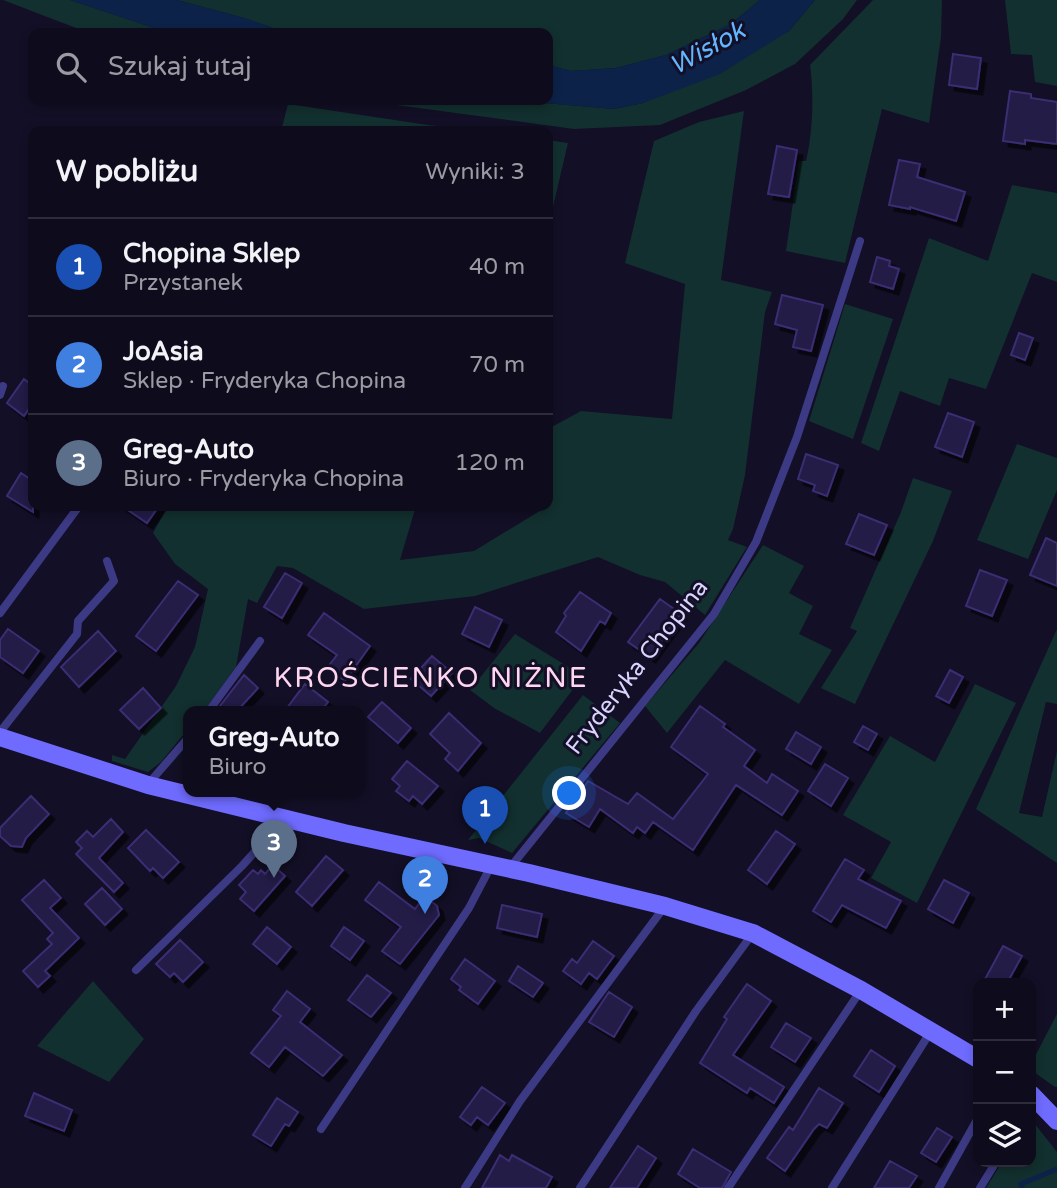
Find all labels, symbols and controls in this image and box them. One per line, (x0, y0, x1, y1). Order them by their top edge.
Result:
water label: Wisłok (664, 14, 752, 81)
search box (28, 28, 553, 105)
icon: search (52, 48, 90, 86)
text: Szukaj tutaj (108, 51, 252, 82)
text: W pobliżu (56, 153, 198, 190)
text: Wyniki: 3 (425, 158, 525, 186)
text: Chopina Sklep (123, 238, 300, 269)
text: 1 (72, 253, 86, 281)
text: 40 m (469, 253, 525, 281)
text: Przystanek (123, 269, 243, 297)
text: JoAsia (123, 336, 204, 367)
text: 2 (72, 351, 86, 379)
text: 70 m (469, 351, 525, 379)
text: Sklep · Fryderyka Chopina (123, 367, 406, 395)
text: Greg-Auto (123, 434, 254, 465)
text: 3 (72, 449, 86, 477)
text: 120 m (455, 449, 525, 477)
text: Biuro · Fryderyka Chopina (123, 465, 404, 493)
street label: Fryderyka Chopina (560, 574, 714, 760)
district label: KROŚCIENKO NIŻNE (273, 661, 589, 695)
popup (183, 706, 365, 797)
text: Greg-Auto (208, 722, 340, 753)
text: Biuro (208, 753, 266, 781)
your location (552, 776, 586, 810)
pin: 1 (462, 786, 508, 844)
pin: 3 (251, 820, 297, 878)
pin: 2 (402, 856, 448, 914)
map controls (973, 978, 1036, 1167)
button: + (973, 978, 1036, 1041)
button: − (973, 1041, 1036, 1104)
button: layers (973, 1104, 1036, 1167)

